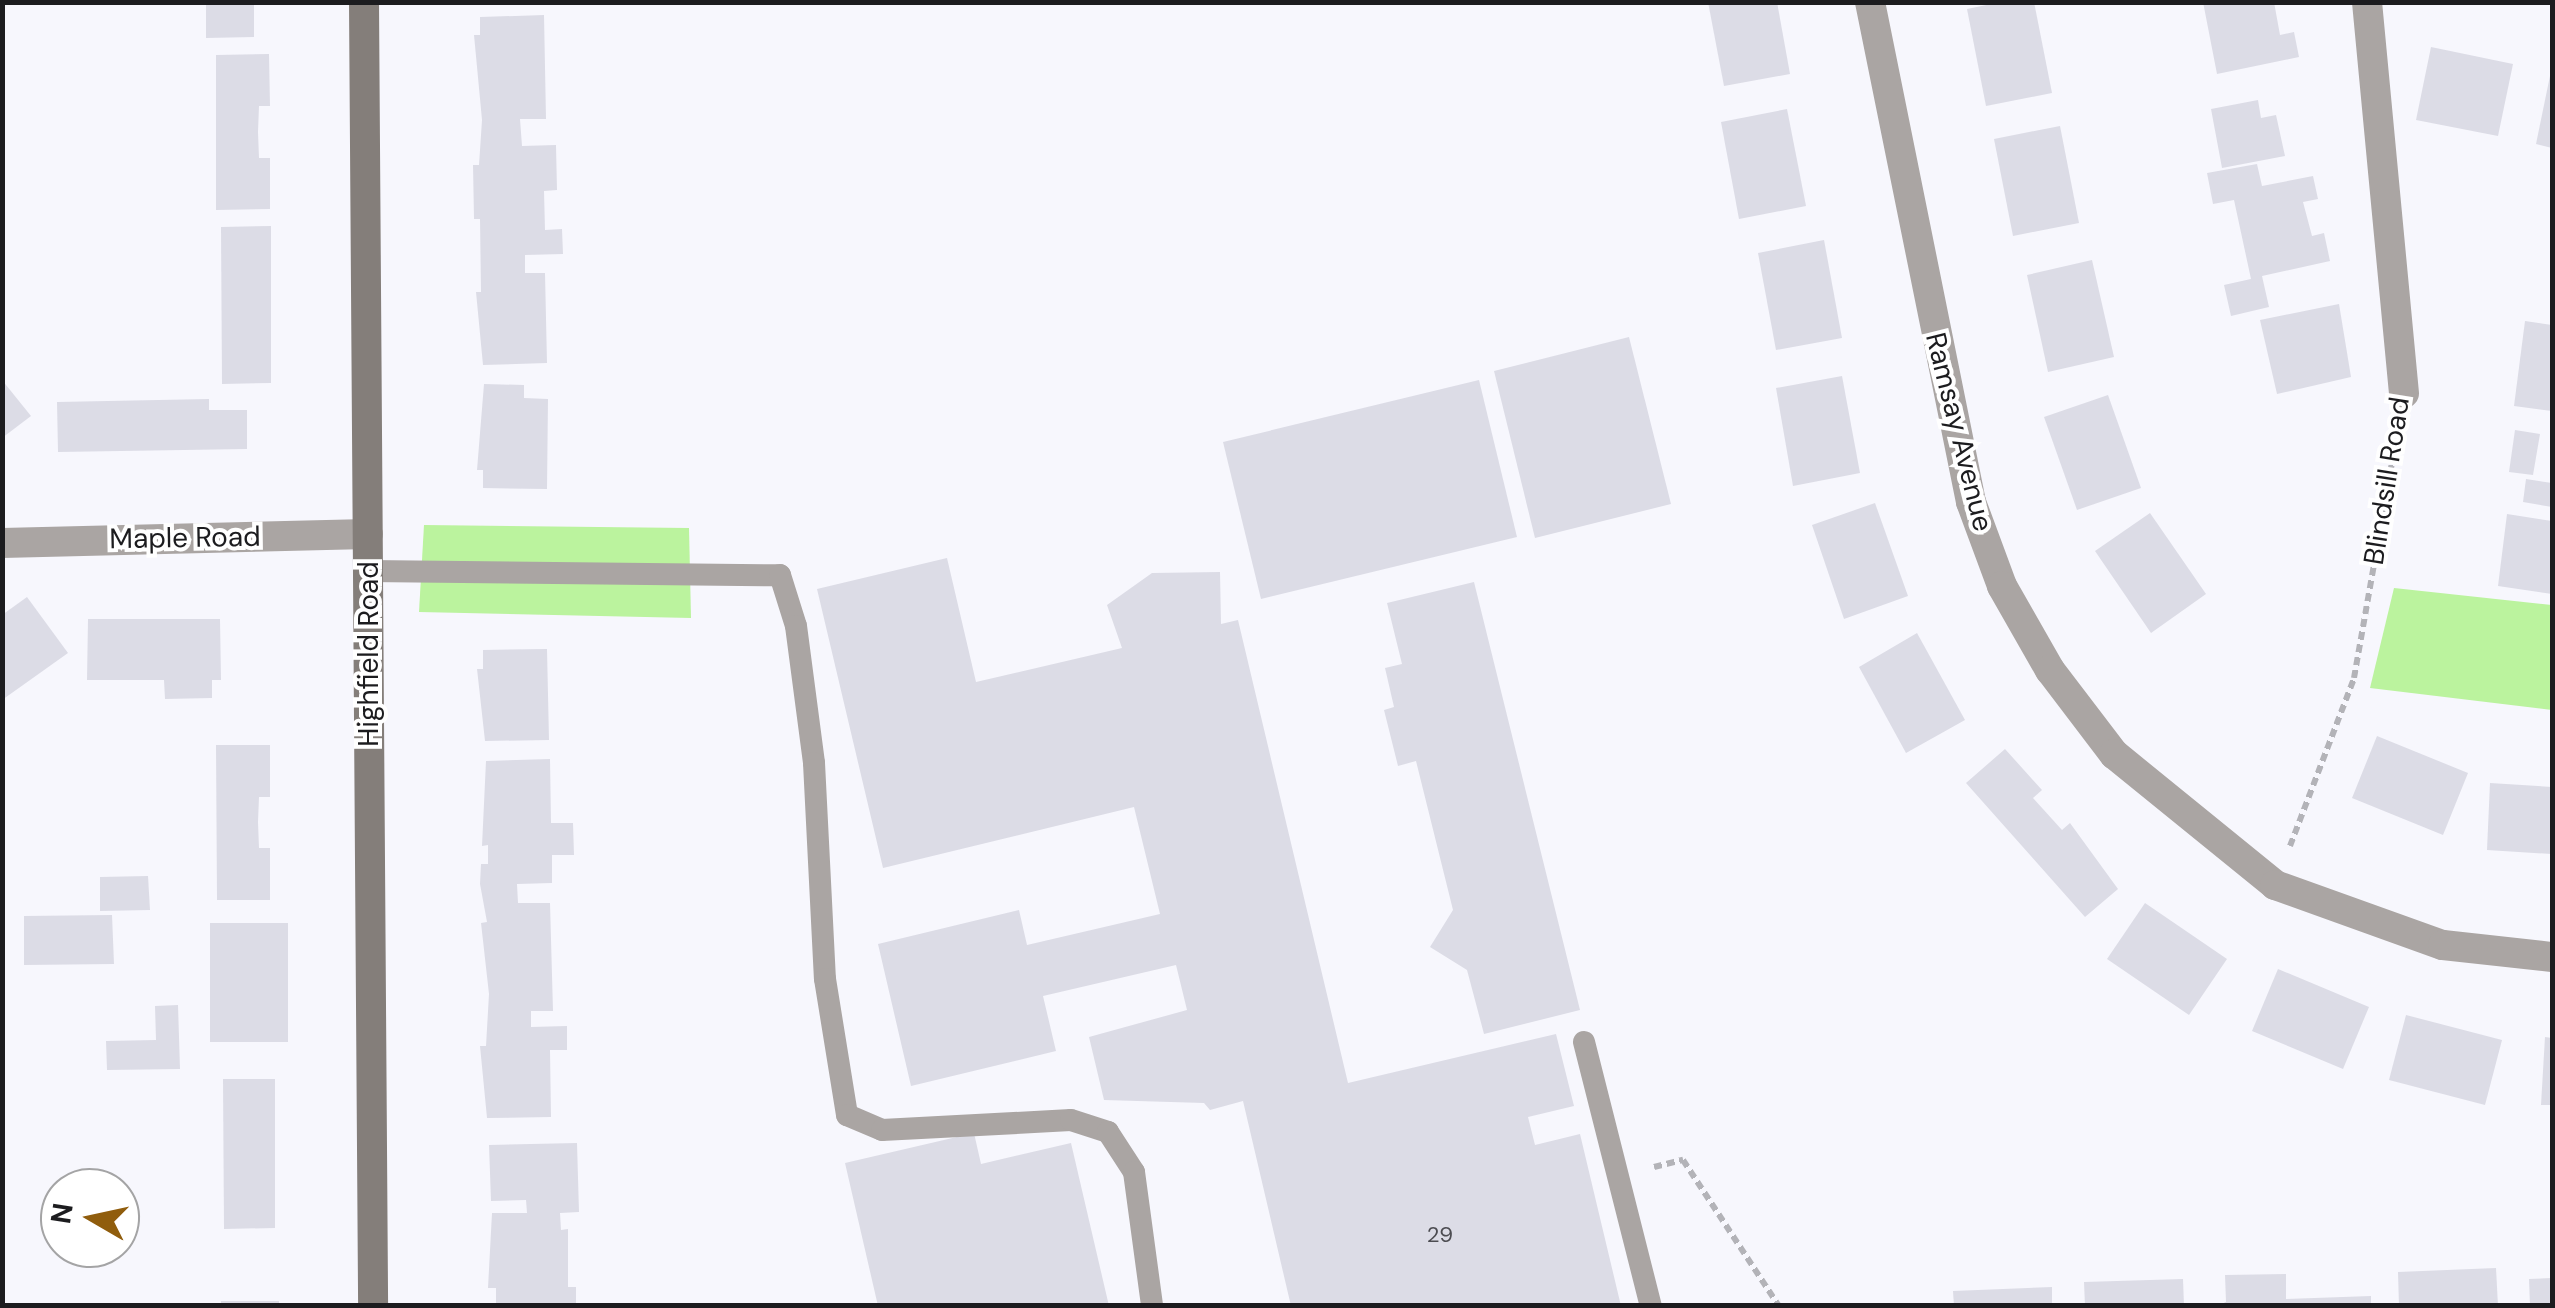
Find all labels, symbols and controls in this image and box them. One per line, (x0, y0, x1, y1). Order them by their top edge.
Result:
street label: Ramsay Avenue (1918, 329, 2000, 535)
street label: Blindsill Road (2357, 395, 2417, 567)
street label: Maple Road (109, 520, 261, 556)
street label: Highfield Road (352, 561, 386, 747)
north arrow (40, 1168, 140, 1268)
text: N (42, 1201, 82, 1227)
house number: 29 (1427, 1222, 1453, 1248)

